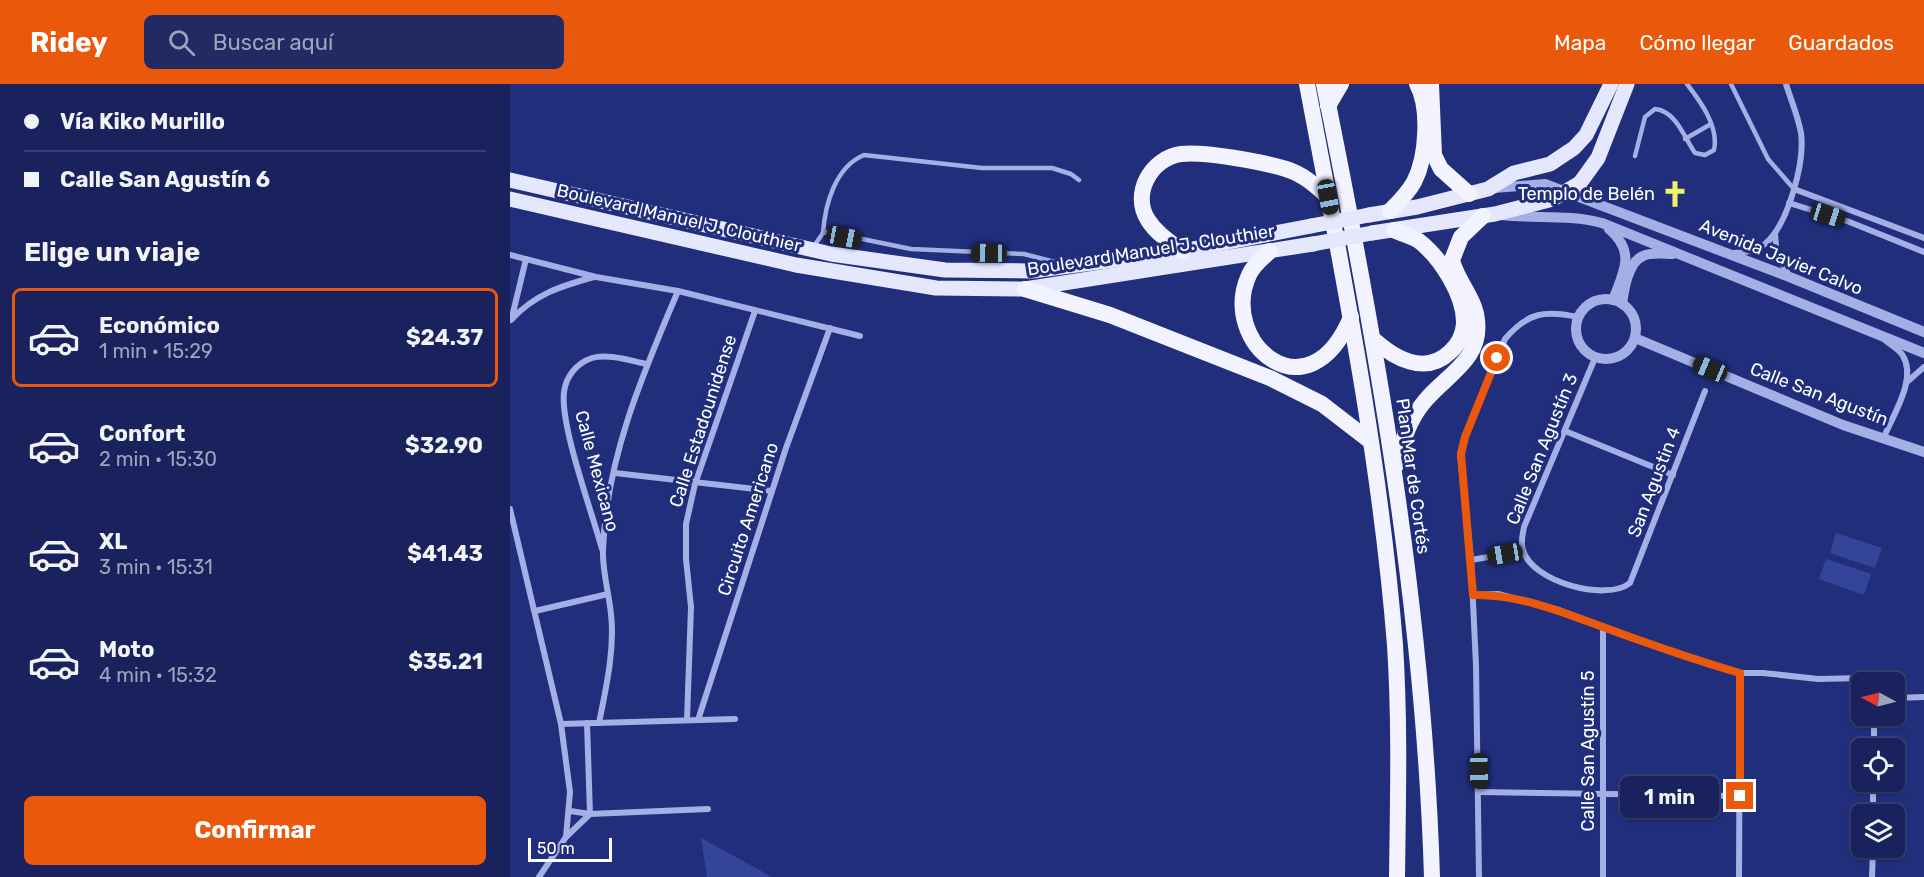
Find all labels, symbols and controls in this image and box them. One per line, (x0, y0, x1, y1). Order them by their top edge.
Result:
search box (144, 15, 564, 69)
text: Ridey (30, 26, 108, 59)
icon: search (165, 26, 198, 59)
text: Buscar aquí (213, 29, 333, 56)
text: Mapa (1554, 30, 1606, 55)
text: Cómo llegar (1639, 30, 1755, 55)
text: Guardados (1788, 30, 1894, 55)
text: Vía Kiko Murillo (60, 108, 225, 135)
text: Calle San Agustín 6 (60, 166, 270, 193)
car (1316, 178, 1340, 216)
street label: Boulevard Manuel J. Clouthier (555, 179, 804, 257)
church icon: Templo de Belén (1660, 179, 1690, 209)
place label: Templo de Belén (1518, 183, 1655, 205)
car (1808, 201, 1848, 229)
street label: Avenida Javier Calvo (1696, 214, 1866, 300)
street label: Boulevard Manuel J. Clouthier (1026, 220, 1276, 280)
car (825, 225, 863, 249)
text: Elige un viaje (24, 236, 200, 268)
car (971, 244, 1007, 262)
icon: car (27, 311, 81, 365)
text: Económico (99, 312, 220, 339)
text: $24.37 (406, 324, 483, 351)
street label: Calle Estadounidense (665, 332, 741, 510)
text: 1 min · 15:29 (99, 339, 213, 363)
route start (1483, 344, 1510, 371)
car (1690, 354, 1730, 384)
street label: Calle San Agustín (1747, 358, 1891, 430)
street label: Calle San Agustín 3 (1502, 370, 1582, 528)
street label: Plan Mar de Cortés (1391, 397, 1435, 555)
street label: Calle Mexicano (570, 408, 624, 534)
icon: car (27, 419, 81, 473)
text: Confort (99, 420, 185, 447)
street label: San Agustin 4 (1623, 424, 1685, 540)
text: $32.90 (405, 432, 483, 459)
street label: Circuito Americano (713, 440, 783, 598)
text: 2 min · 15:30 (99, 447, 217, 471)
icon: car (27, 527, 81, 581)
text: XL (99, 528, 127, 555)
text: $41.43 (407, 540, 483, 567)
car (1486, 542, 1524, 566)
text: 3 min · 15:31 (99, 555, 213, 579)
icon: car (27, 635, 81, 689)
text: Moto (99, 636, 154, 663)
text: $35.21 (408, 648, 483, 675)
text: 4 min · 15:32 (99, 663, 217, 687)
street label: Calle San Agustín 5 (1577, 670, 1599, 832)
north arrow (1851, 672, 1905, 726)
map controls (1851, 672, 1905, 858)
button: locate (1851, 738, 1905, 792)
car (1470, 753, 1488, 789)
callout: 1 min (1620, 775, 1719, 817)
route end (1726, 782, 1753, 809)
text: 1 min (1644, 785, 1695, 809)
button: Confirmar (24, 796, 486, 865)
button: layers (1851, 804, 1905, 858)
scale bar (528, 835, 612, 862)
text: 50 m (537, 839, 575, 858)

